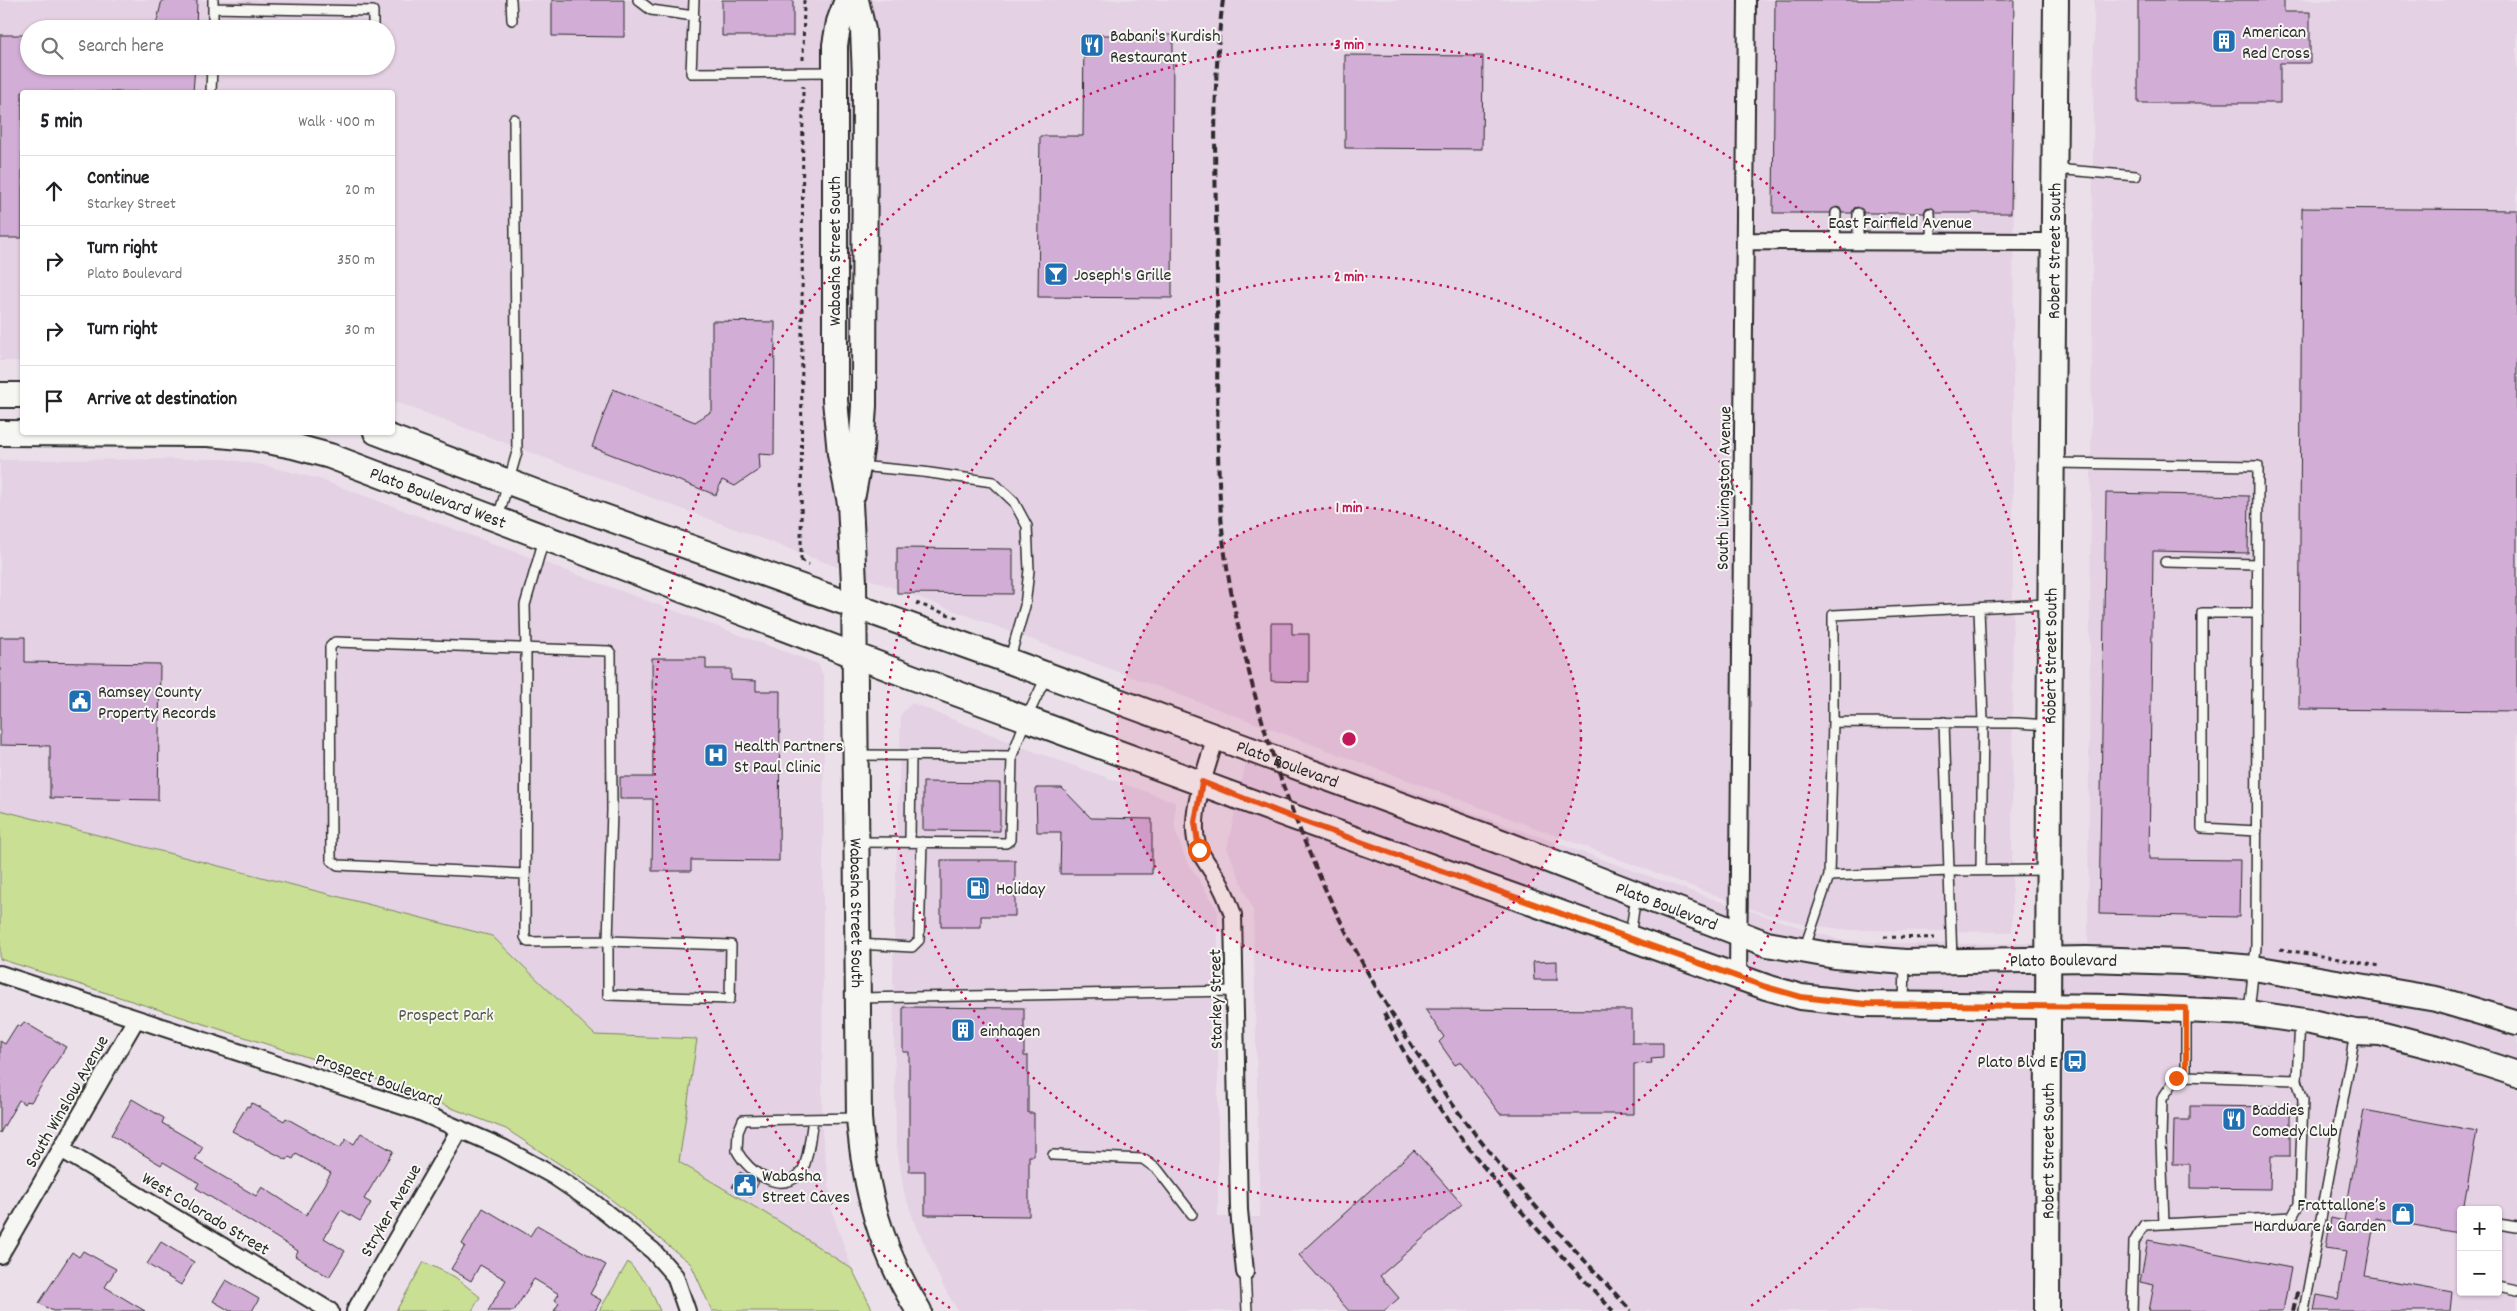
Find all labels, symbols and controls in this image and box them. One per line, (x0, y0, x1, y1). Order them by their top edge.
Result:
search box (20, 20, 395, 75)
place label: American Red Cross (2242, 21, 2310, 67)
place label: Babani's Kurdish Restaurant (1110, 25, 1220, 71)
building icon: American Red Cross (2211, 28, 2237, 54)
restaurant icon: Babani's Kurdish Restaurant (1079, 32, 1105, 58)
icon: search (38, 34, 66, 62)
text: Search here (78, 34, 164, 61)
text: 3 min (1334, 35, 1364, 57)
text: 5 min (40, 108, 83, 138)
text: Walk · 400 m (298, 111, 375, 134)
text: Continue (87, 166, 149, 193)
street label: Wabasha Street South (824, 176, 849, 326)
icon: ahead (40, 177, 68, 205)
text: 20 m (345, 179, 375, 202)
street label: Robert Street South (2043, 183, 2069, 319)
text: Starkey Street (87, 193, 176, 216)
street label: East Fairfield Avenue (1828, 212, 1972, 237)
text: Turn right (87, 236, 158, 263)
icon: right (40, 247, 68, 275)
text: 350 m (337, 249, 375, 272)
bar icon: Joseph's Grille (1043, 261, 1069, 287)
text: Plato Boulevard (87, 263, 182, 286)
place label: Joseph's Grille (1074, 264, 1171, 289)
text: 2 min (1334, 267, 1364, 289)
icon: right (40, 317, 68, 345)
text: Turn right (87, 317, 158, 344)
text: 30 m (345, 319, 375, 342)
icon: arrive (40, 387, 68, 415)
text: Arrive at destination (87, 387, 237, 414)
street label: South Livingston Avenue (1712, 406, 1739, 570)
street label: Plato Boulevard West (366, 462, 509, 537)
text: 1 min (1336, 498, 1362, 520)
street label: Robert Street South (2039, 588, 2066, 724)
place label: Ramsey County Property Records (98, 681, 216, 727)
public building icon: Ramsey County Property Records (67, 688, 93, 714)
centre of rings (1340, 730, 1358, 748)
place label: Health Partners St Paul Clinic (734, 735, 843, 781)
street label: Plato Boulevard (1232, 735, 1341, 796)
hospital icon: Health Partners St Paul Clinic (703, 742, 729, 768)
street label: Wabasha Street South (841, 838, 868, 988)
route start (1188, 839, 1211, 862)
fuel station icon: Holiday (965, 875, 991, 901)
street label: Plato Boulevard (1611, 877, 1721, 939)
place label: Holiday (996, 878, 1046, 903)
street label: Starkey Street (1204, 948, 1231, 1049)
street label: Plato Boulevard (2010, 949, 2117, 975)
park label: Prospect Park (398, 1004, 494, 1029)
building icon: einhagen (950, 1017, 976, 1043)
place label: einhagen (980, 1020, 1040, 1045)
street label: South Winslow Avenue (20, 1031, 116, 1173)
street label: Prospect Boulevard (312, 1048, 445, 1115)
bus stop icon: Plato Blvd E (2062, 1048, 2088, 1074)
place label: Plato Blvd E (1977, 1051, 2058, 1076)
route end (2165, 1067, 2188, 1090)
street label: Robert Street South (2037, 1083, 2063, 1219)
place label: Baddies Comedy Club (2252, 1099, 2338, 1145)
restaurant icon: Baddies Comedy Club (2221, 1106, 2247, 1132)
street label: Stryker Avenue (355, 1160, 429, 1262)
place label: Wabasha Street Caves (762, 1165, 850, 1211)
street label: West Colorado Street (136, 1167, 274, 1263)
public building icon: Wabasha Street Caves (732, 1172, 758, 1198)
place label: Frattallone’s Hardware & Garden (2254, 1194, 2386, 1240)
shop icon: Frattallone’s Hardware & Garden (2390, 1201, 2416, 1227)
map controls (2457, 1206, 2502, 1296)
button: + (2457, 1206, 2502, 1251)
button: − (2457, 1251, 2502, 1296)

